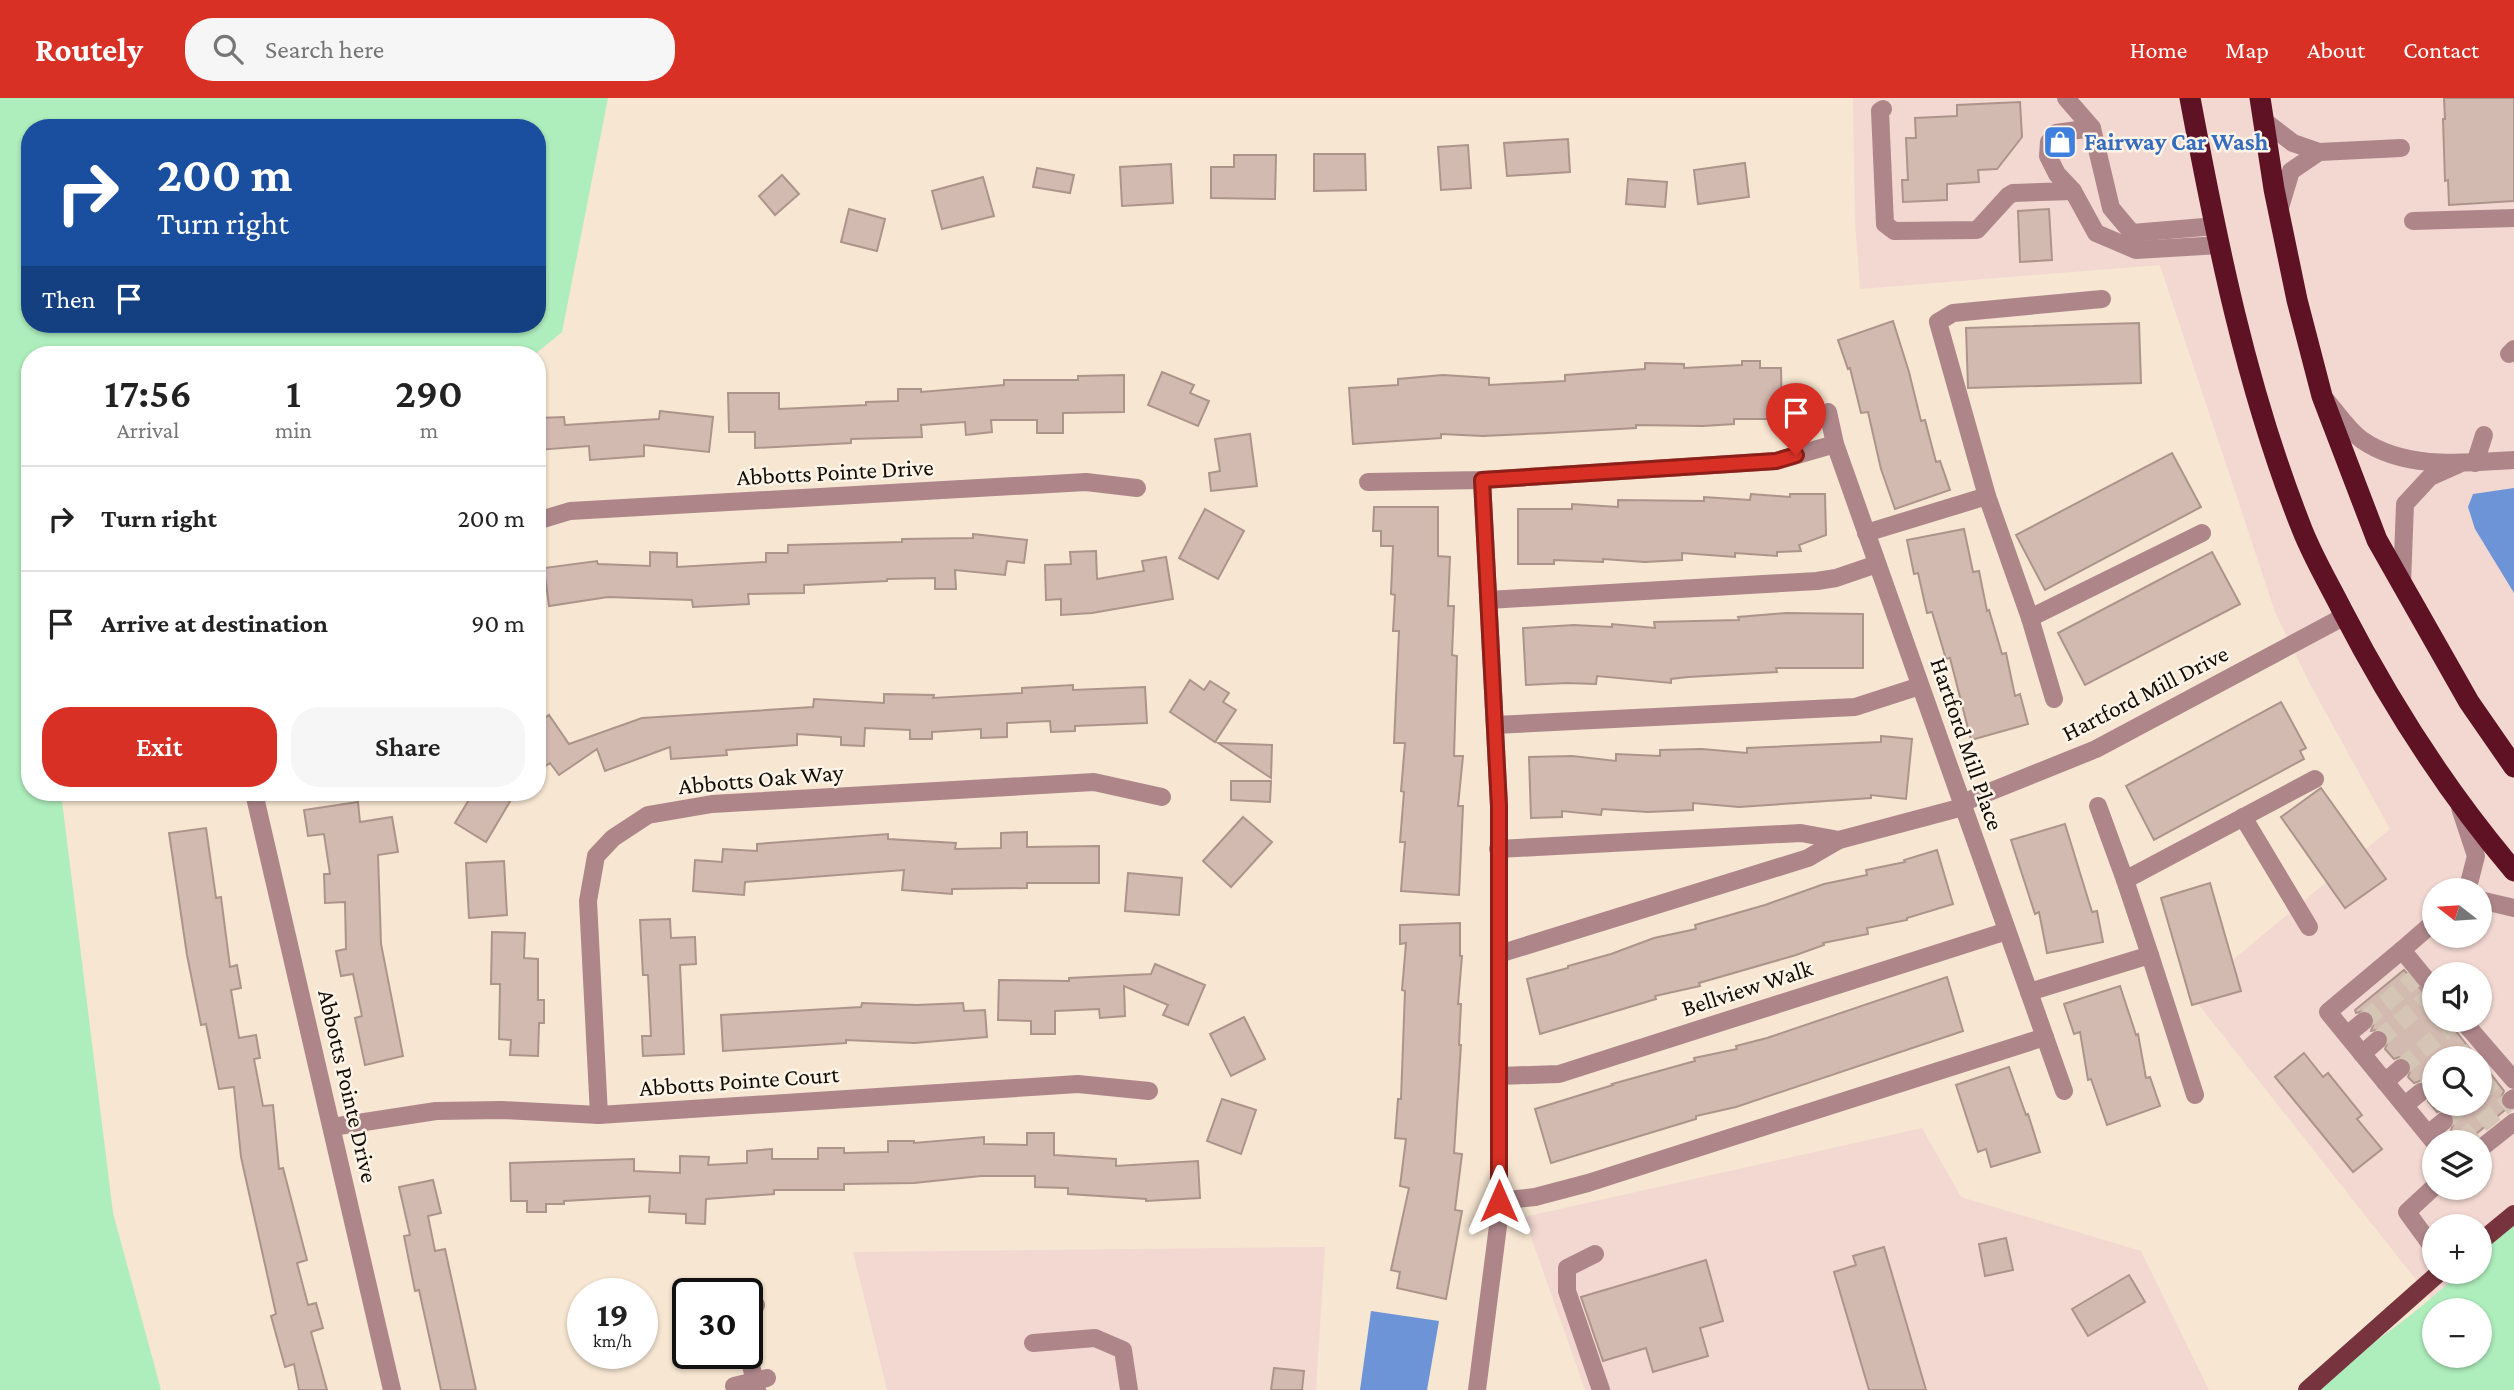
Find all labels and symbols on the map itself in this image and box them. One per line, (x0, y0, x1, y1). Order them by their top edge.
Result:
shop icon: Fairway Car Wash (2041, 123, 2079, 161)
place label: Fairway Car Wash (2084, 128, 2268, 155)
pin (1766, 383, 1826, 455)
street label: Abbotts Pointe Drive (736, 453, 934, 490)
street label: Hartford Mill Drive (2057, 639, 2232, 746)
street label: Hartford Mill Place (1925, 654, 2010, 834)
street label: Abbotts Oak Way (677, 758, 846, 799)
north arrow (2422, 878, 2492, 948)
street label: Bellview Walk (1678, 953, 1816, 1021)
street label: Abbotts Pointe Drive (313, 987, 384, 1185)
street label: Abbotts Pointe Court (638, 1060, 841, 1101)
position arrow (1462, 1164, 1536, 1238)
speed limit sign: 30 (672, 1278, 763, 1369)

